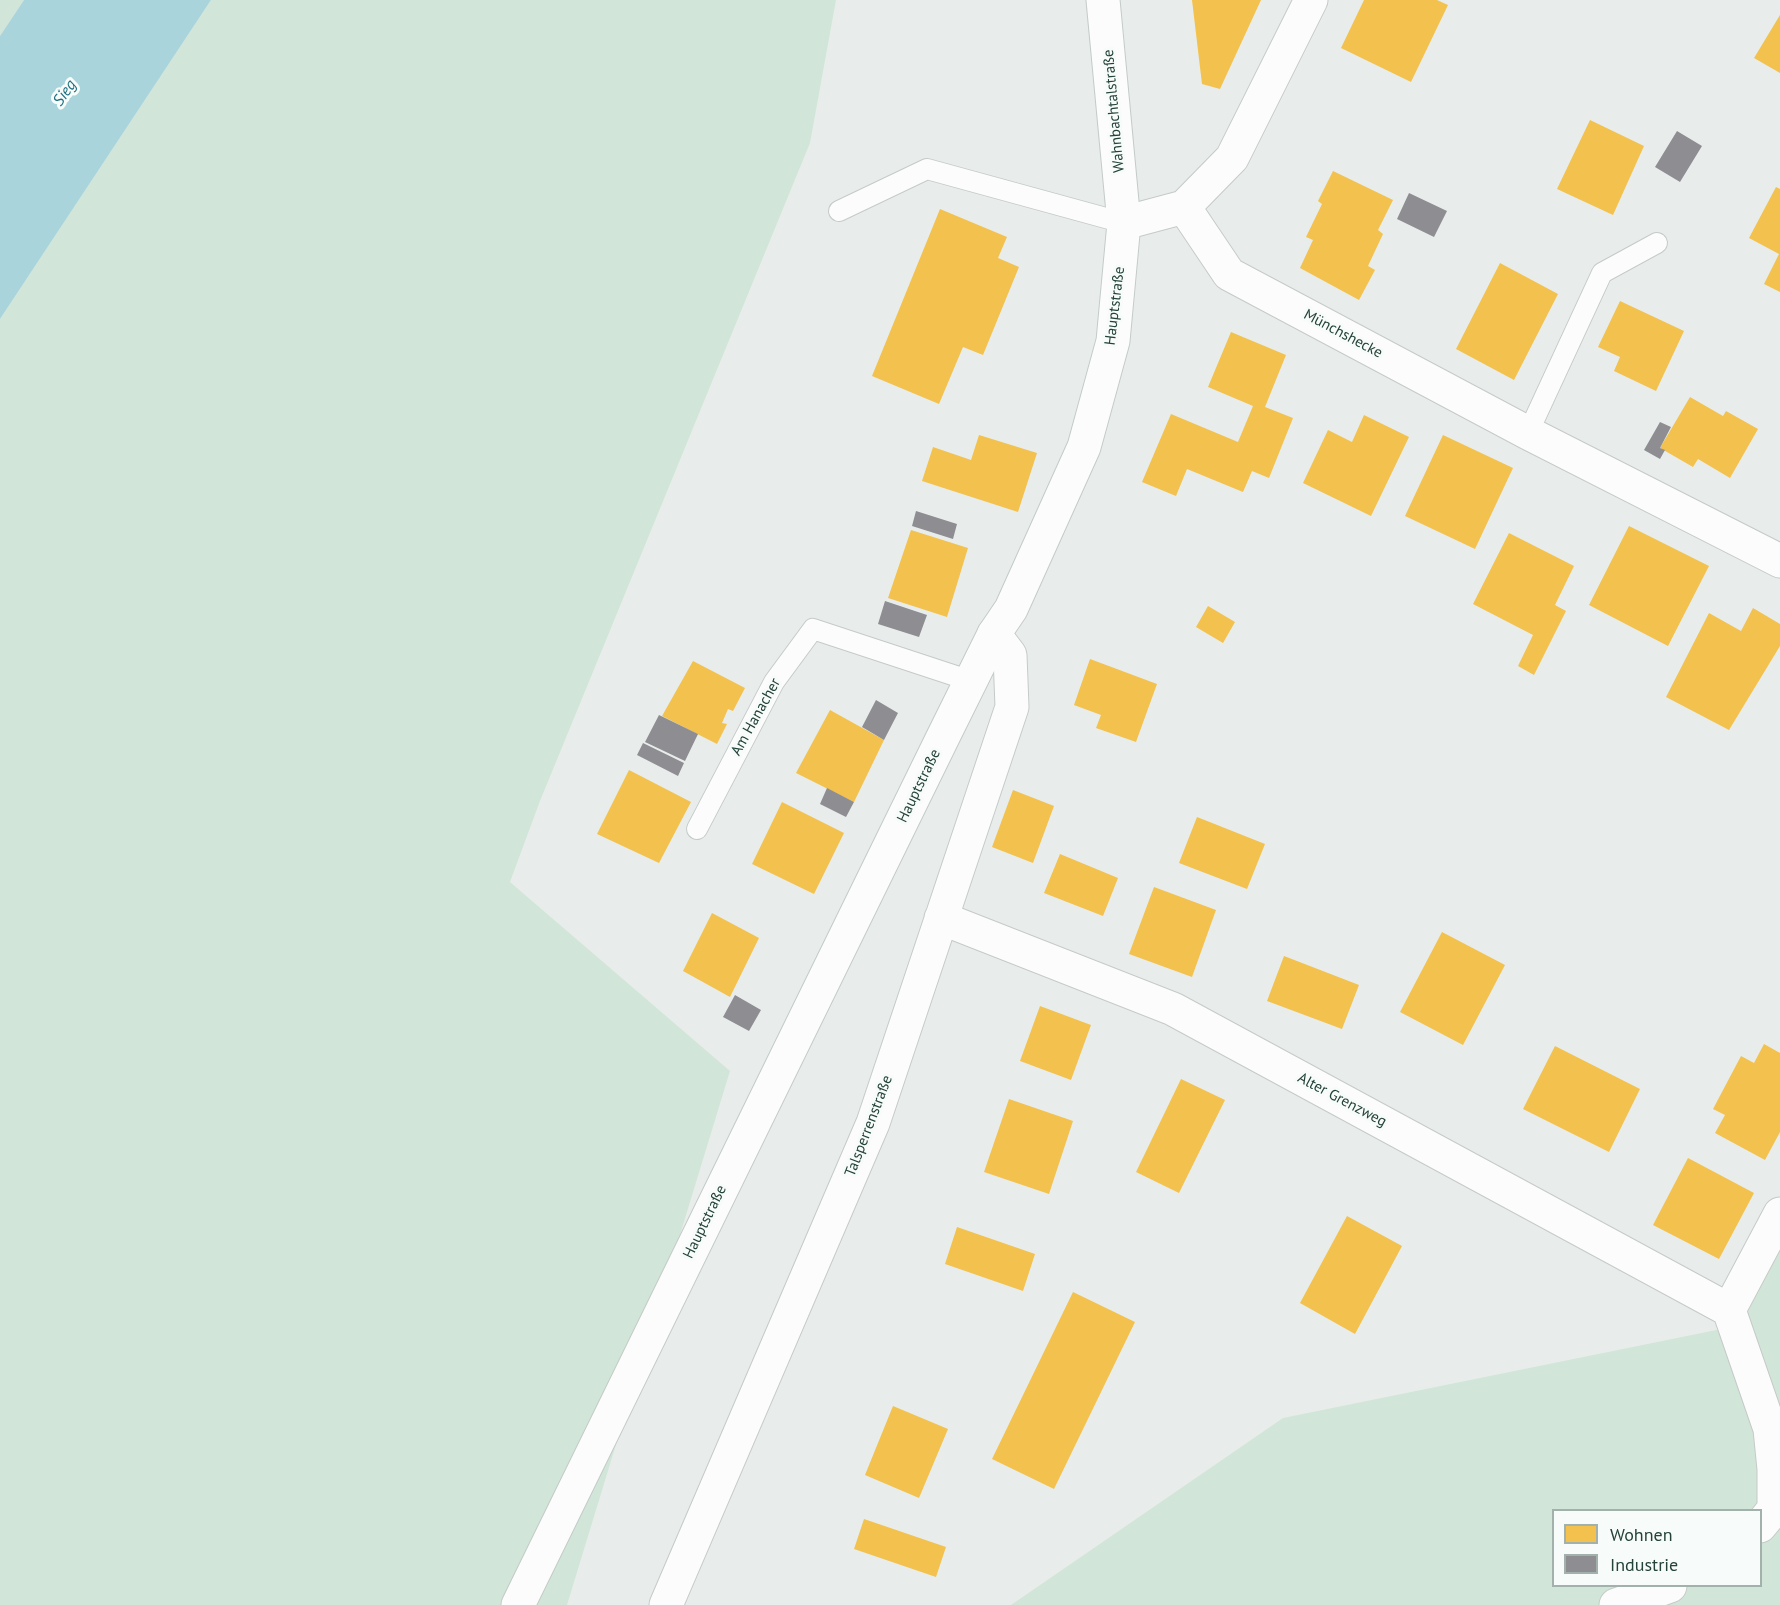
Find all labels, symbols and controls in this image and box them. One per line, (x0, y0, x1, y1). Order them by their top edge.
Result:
street label: Wahnbachtalstraße (1100, 49, 1128, 173)
water label: Sieg (49, 76, 81, 110)
street label: Hauptstraße (1101, 266, 1129, 346)
street label: Münchshecke (1301, 306, 1385, 362)
street label: Am Hanacher (727, 675, 785, 759)
street label: Hauptstraße (894, 746, 944, 826)
street label: Alter Grenzweg (1295, 1069, 1389, 1131)
street label: Talsperrenstraße (841, 1073, 897, 1179)
street label: Hauptstraße (680, 1182, 730, 1262)
legend (1552, 1509, 1762, 1587)
text: Wohnen (1610, 1523, 1672, 1546)
text: Industrie (1610, 1553, 1678, 1576)

